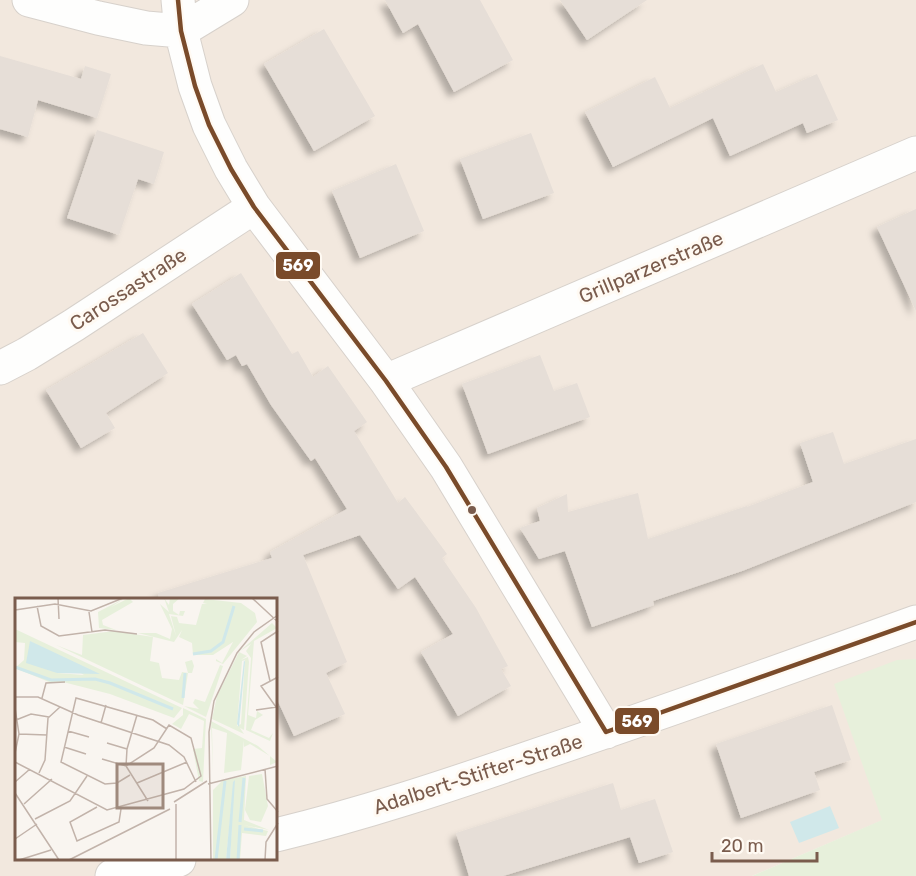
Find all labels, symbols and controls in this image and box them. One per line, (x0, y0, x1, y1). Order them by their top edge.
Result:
street label: Grillparzerstraße (575, 226, 727, 308)
street label: Carossastraße (65, 242, 191, 336)
line badge: 569 (275, 251, 321, 280)
text: 569 (282, 256, 314, 275)
unlabelled marker (466, 504, 478, 516)
inset map (15, 598, 278, 861)
line badge: 569 (614, 707, 660, 735)
text: 569 (621, 712, 653, 731)
street label: Adalbert-Stifter-Straße (370, 729, 586, 819)
scale bar (712, 825, 817, 863)
text: 20 m (721, 835, 763, 857)

